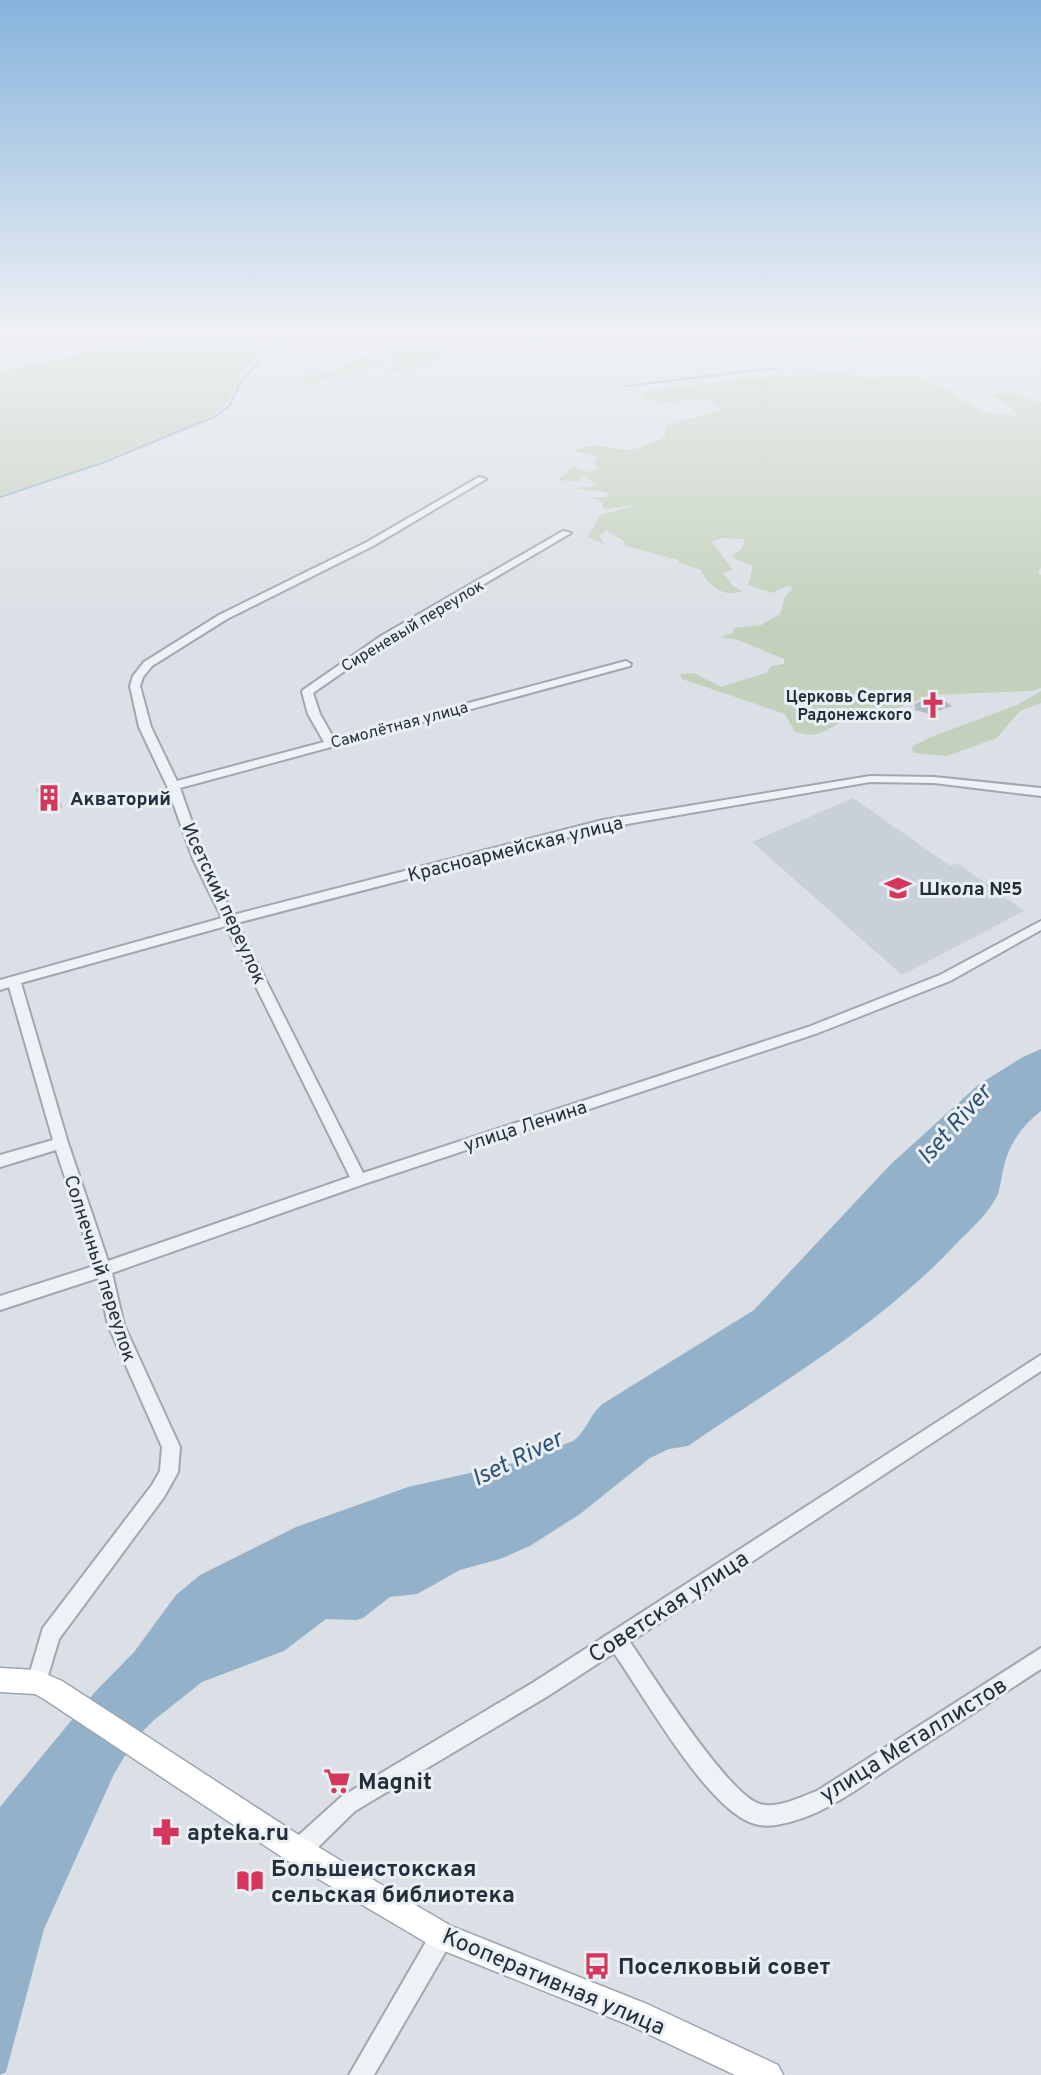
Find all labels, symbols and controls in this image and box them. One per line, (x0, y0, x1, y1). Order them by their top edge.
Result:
street label: Сиреневый переулок (338, 576, 488, 677)
place label: Церковь Сергия Радонежского (786, 688, 912, 726)
church icon: Церковь Сергия Радонежского (918, 690, 948, 720)
street label: Самолётная улица (329, 698, 470, 754)
building icon: Акваторий (34, 783, 64, 813)
place label: Акваторий (70, 788, 171, 812)
street label: Красноармейская улица (405, 812, 626, 888)
street label: Исетский переулок (175, 819, 271, 988)
school or university icon: Школа №5 (883, 873, 913, 903)
place label: Школа №5 (919, 878, 1023, 902)
water label: Iset River (912, 1078, 1000, 1171)
street label: улица Ленина (461, 1096, 590, 1158)
street label: Солнечный переулок (58, 1172, 141, 1365)
water label: Iset River (468, 1424, 570, 1495)
street label: Советская улица (584, 1545, 755, 1671)
street label: улица Металлистов (815, 1672, 1014, 1811)
supermarket icon: Magnit (322, 1766, 352, 1796)
place label: Magnit (358, 1769, 432, 1798)
pharmacy icon: apteka.ru (151, 1817, 181, 1847)
place label: apteka.ru (187, 1820, 289, 1849)
place label: Большеистокская сельская библиотека (271, 1856, 515, 1911)
library icon: Большеистокская сельская библиотека (235, 1866, 265, 1896)
street label: Кооперативная улица (437, 1923, 669, 2043)
bus stop icon: Поселковый совет (582, 1951, 612, 1981)
place label: Поселковый совет (618, 1954, 830, 1983)

